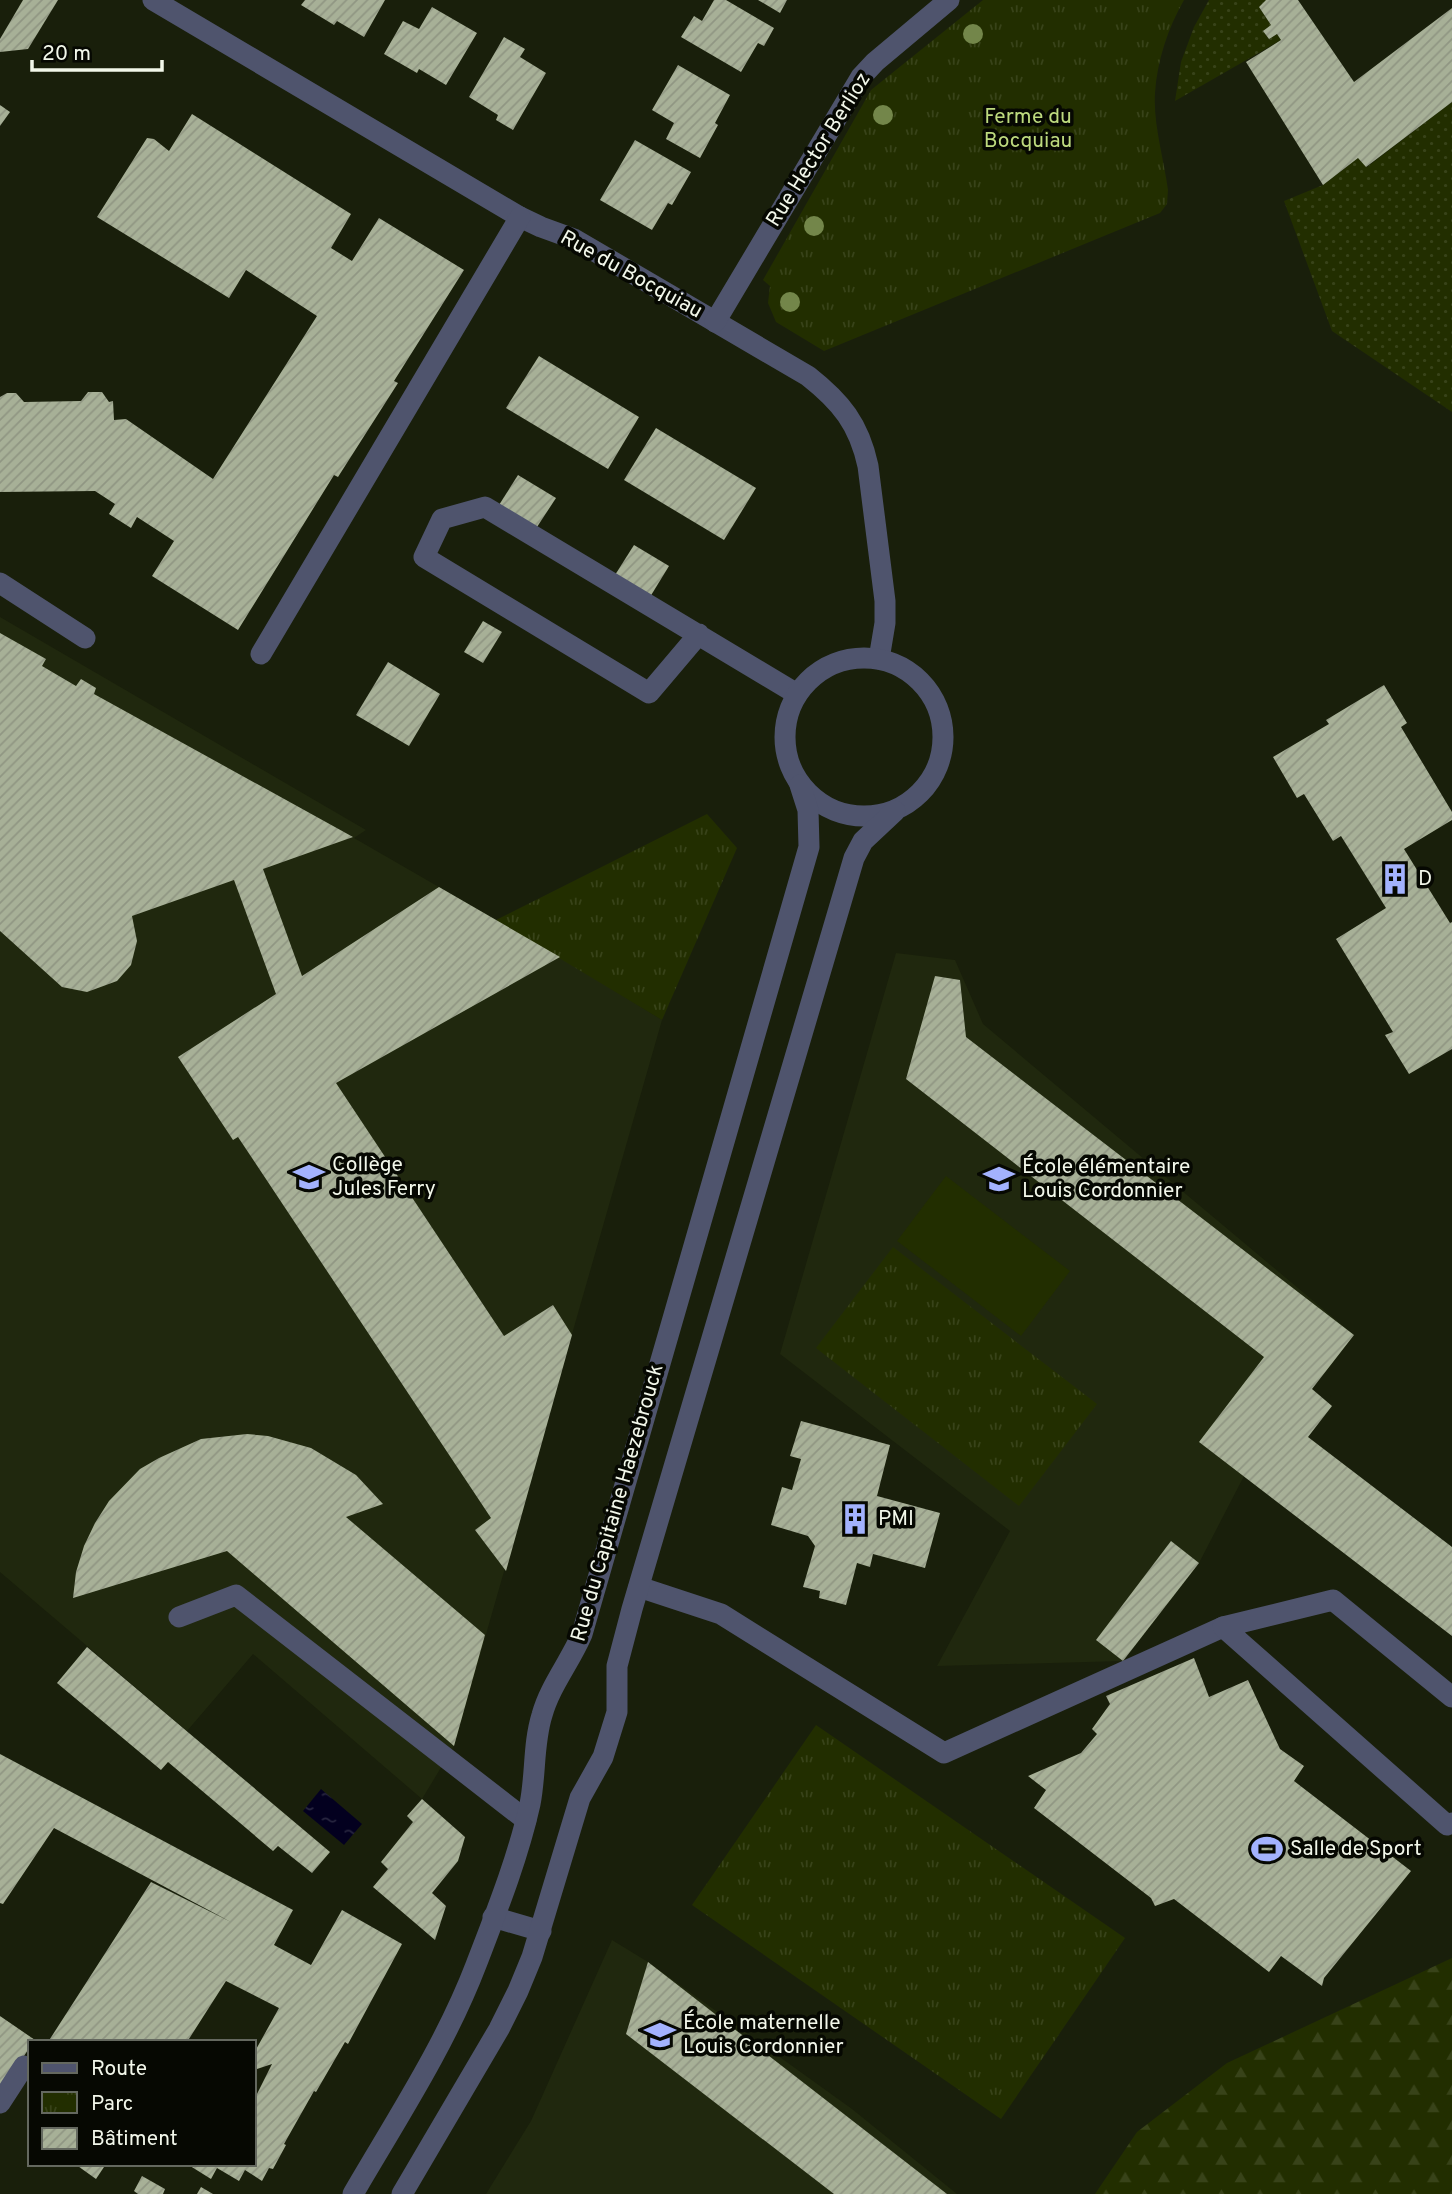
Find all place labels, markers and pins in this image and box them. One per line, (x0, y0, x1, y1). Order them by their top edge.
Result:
building icon: D (1378, 862, 1412, 896)
place label: D (1418, 866, 1432, 893)
place label: Collège Jules Ferry (332, 1152, 436, 1203)
place label: École élémentaire Louis Cordonnier (1022, 1153, 1190, 1205)
school or university icon: Collège Jules Ferry (292, 1160, 326, 1194)
school or university icon: École élémentaire Louis Cordonnier (982, 1162, 1016, 1196)
building icon: PMI (838, 1502, 872, 1536)
place label: PMI (878, 1506, 914, 1533)
sports icon: Salle de Sport (1250, 1832, 1284, 1866)
place label: Salle de Sport (1290, 1836, 1422, 1863)
place label: École maternelle Louis Cordonnier (683, 2009, 844, 2061)
school or university icon: École maternelle Louis Cordonnier (643, 2018, 677, 2052)

